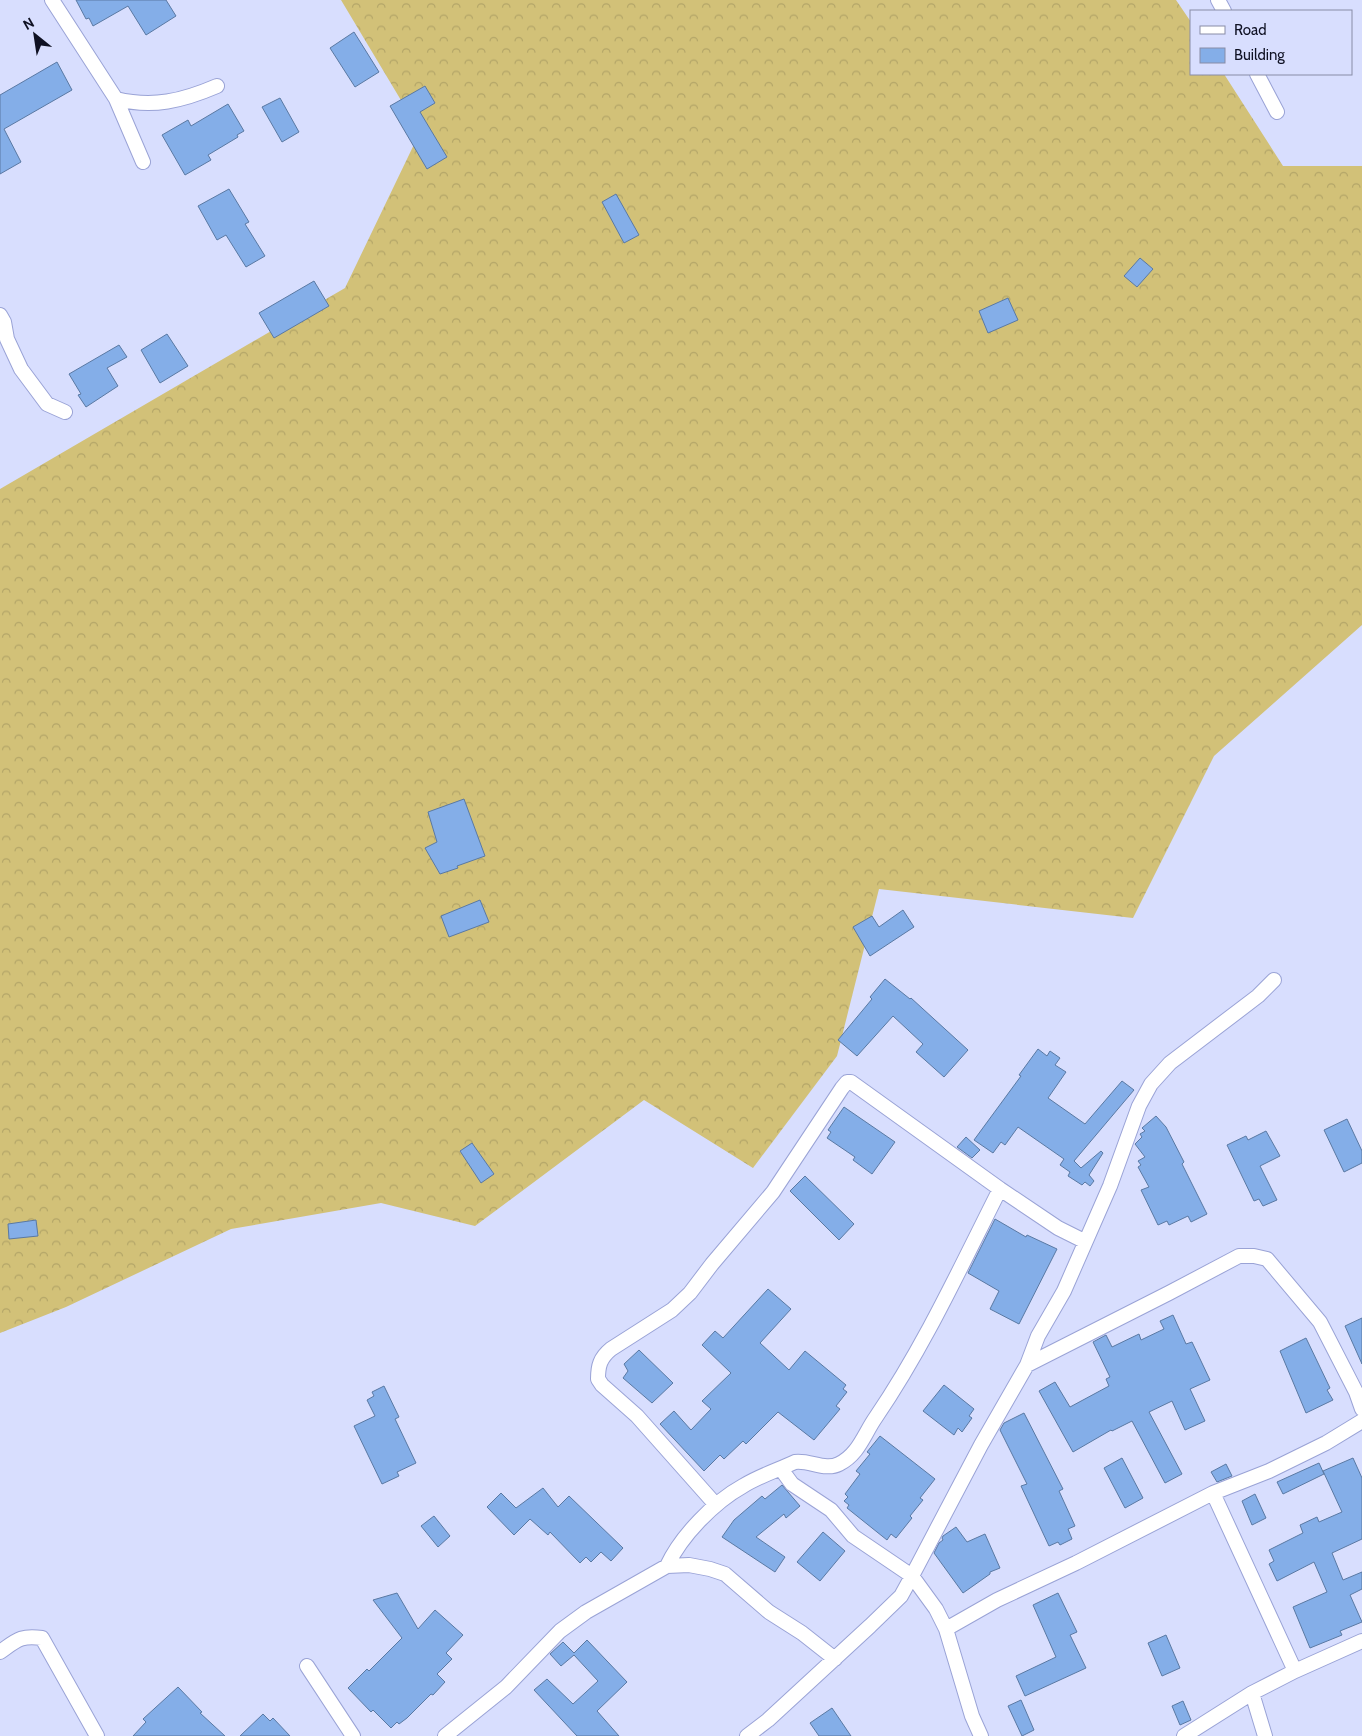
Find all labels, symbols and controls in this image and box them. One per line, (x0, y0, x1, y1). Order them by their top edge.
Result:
north arrow (10, 10, 60, 60)
legend (1190, 10, 1352, 75)
text: N (20, 13, 37, 34)
text: Road (1234, 21, 1267, 39)
text: Building (1234, 46, 1285, 64)

